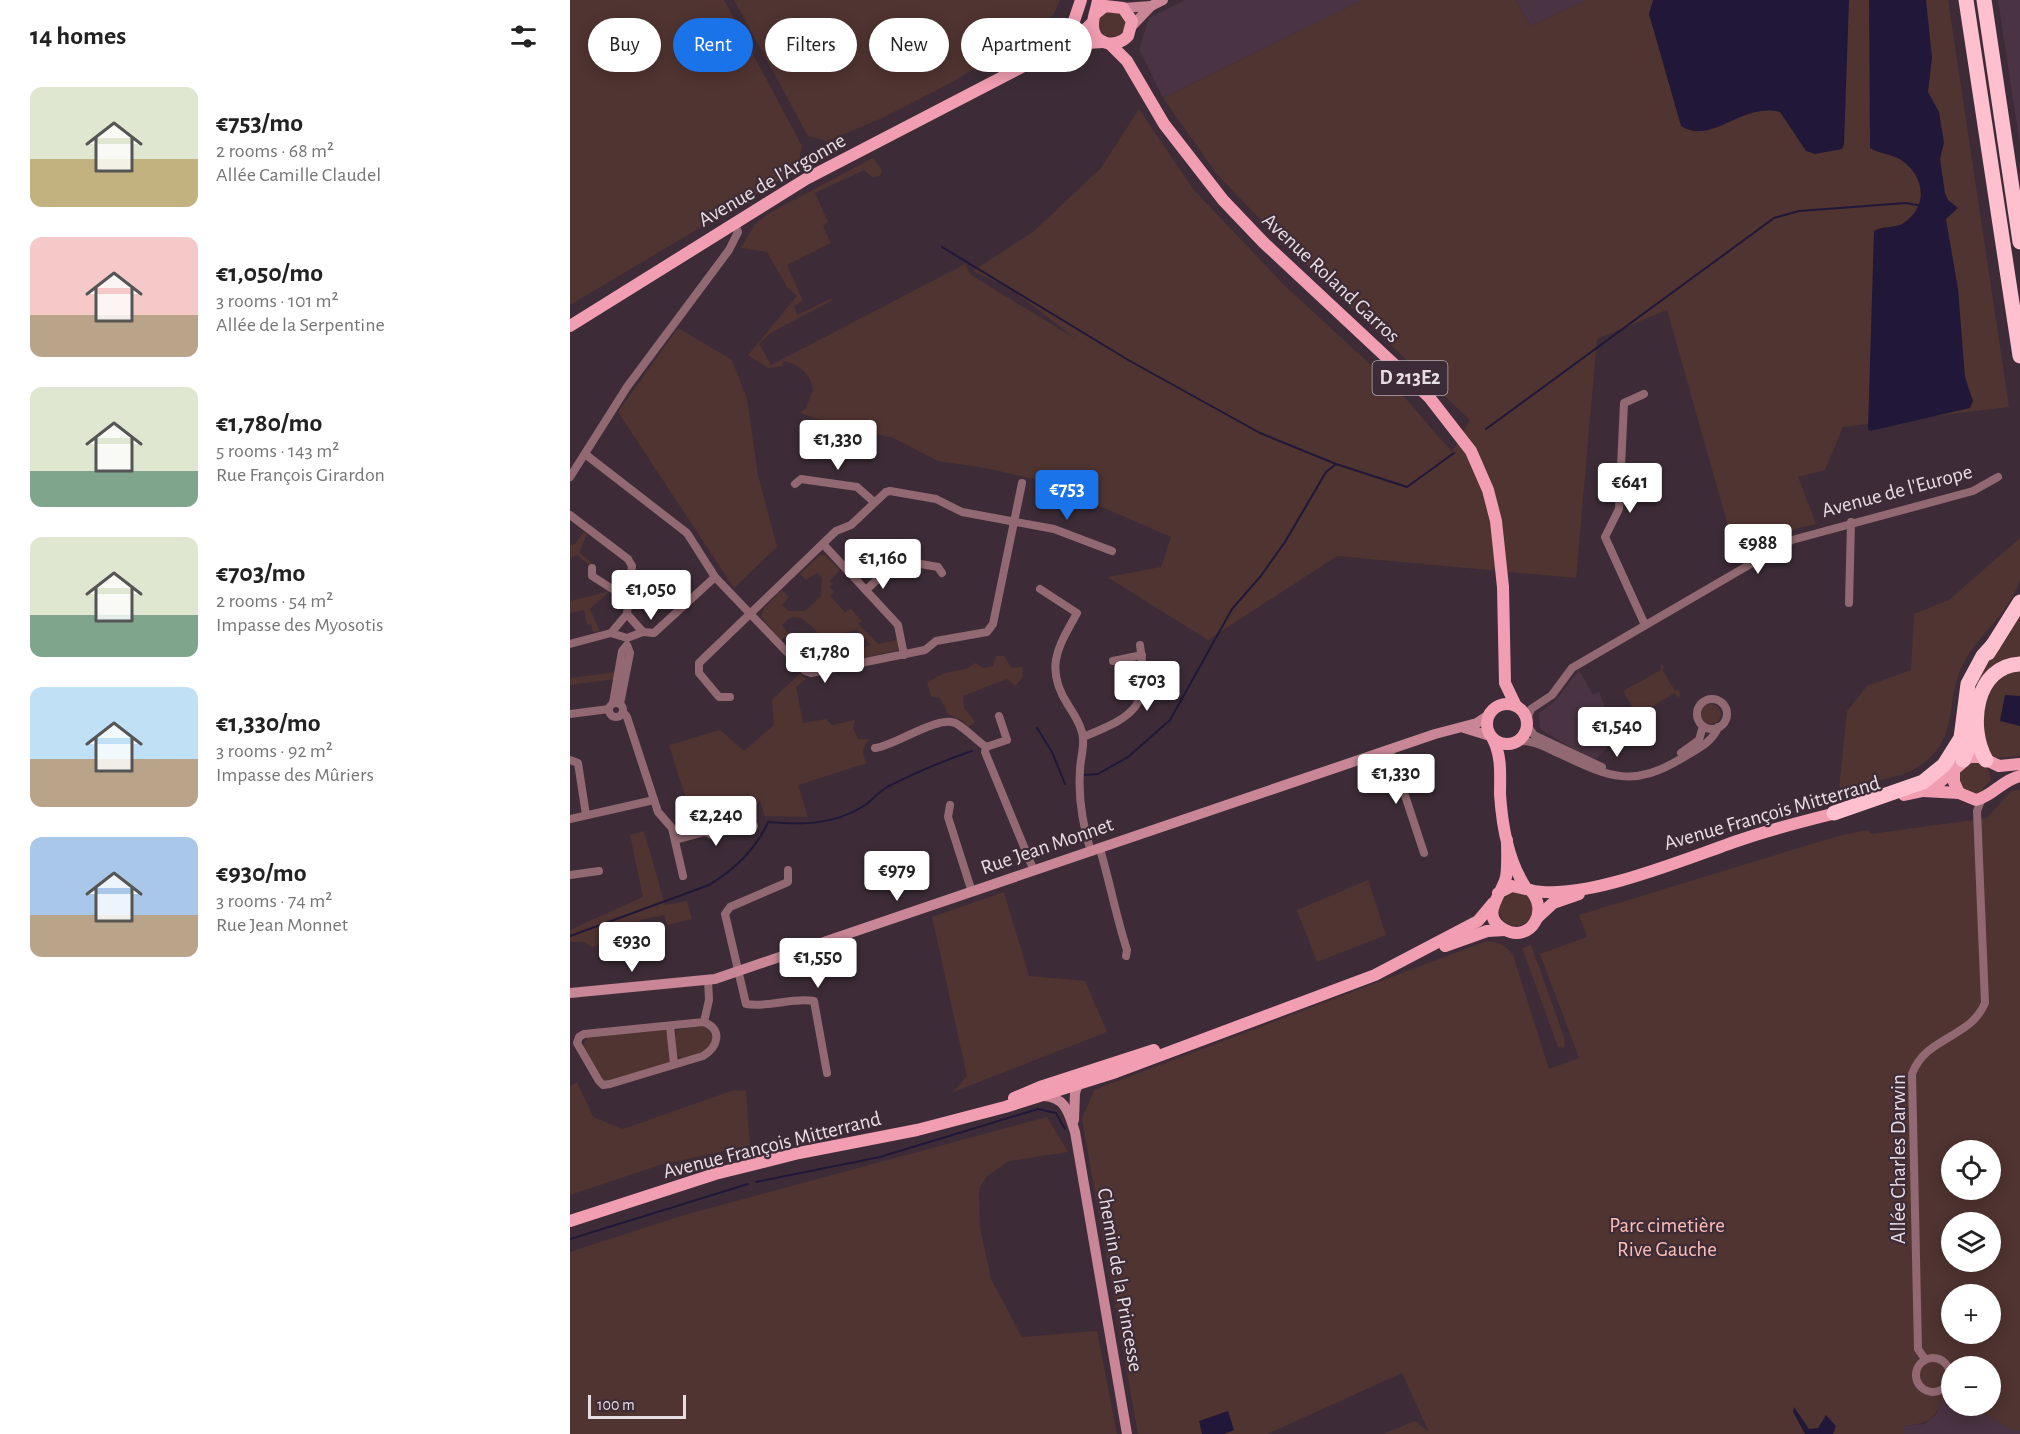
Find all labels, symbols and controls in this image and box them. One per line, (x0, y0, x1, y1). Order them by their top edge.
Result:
chip: Buy (588, 18, 661, 72)
chip: Rent (673, 18, 753, 72)
chip: Filters (765, 18, 857, 72)
chip: New (869, 18, 949, 72)
chip: Apartment (961, 18, 1092, 72)
icon: filters (507, 20, 540, 53)
text: 14 homes (30, 23, 126, 49)
text: €753/mo (216, 110, 303, 136)
icon: home (78, 111, 150, 183)
street label: Avenue de l'Argonne (695, 129, 849, 231)
text: 2 rooms · 68 m² (216, 141, 334, 161)
text: Allée Camille Claudel (216, 165, 381, 185)
street label: Avenue Roland Garros (1258, 209, 1404, 347)
text: €1,050/mo (216, 260, 323, 286)
icon: home (78, 261, 150, 333)
text: 3 rooms · 101 m² (216, 291, 339, 311)
text: Allée de la Serpentine (216, 315, 385, 335)
road number: D 213E2 (1372, 361, 1448, 395)
text: €1,780/mo (216, 410, 322, 436)
icon: home (78, 411, 150, 483)
pin: €1,330 (789, 420, 887, 471)
text: €1,330 (814, 429, 862, 449)
text: 5 rooms · 143 m² (216, 441, 339, 461)
street label: Avenue de l'Europe (1819, 461, 1975, 521)
pin: €641 (1594, 463, 1666, 514)
text: Rue François Girardon (216, 465, 385, 485)
pin: €753 (1031, 470, 1103, 521)
text: €641 (1612, 472, 1648, 492)
text: €753 (1049, 479, 1085, 499)
pin: €988 (1722, 524, 1794, 575)
text: €988 (1739, 533, 1777, 553)
pin: €1,160 (834, 539, 932, 590)
text: €1,160 (859, 548, 907, 568)
text: €703/mo (216, 560, 305, 586)
icon: home (78, 561, 150, 633)
pin: €1,050 (602, 570, 700, 621)
text: €1,050 (626, 579, 676, 599)
text: 2 rooms · 54 m² (216, 591, 333, 611)
text: Impasse des Myosotis (216, 615, 384, 635)
pin: €1,780 (776, 633, 874, 684)
text: €1,780 (800, 642, 850, 662)
pin: €703 (1111, 661, 1183, 712)
text: €703 (1128, 670, 1166, 690)
pin: €1,540 (1568, 707, 1666, 758)
text: €1,330/mo (216, 710, 321, 736)
icon: home (78, 711, 150, 783)
text: €1,540 (1592, 716, 1642, 736)
text: 3 rooms · 92 m² (216, 741, 333, 761)
pin: €1,330 (1347, 754, 1445, 805)
text: €1,330 (1372, 763, 1420, 783)
text: Impasse des Mûriers (216, 765, 374, 785)
street label: Avenue François Mitterrand (1662, 772, 1882, 854)
pin: €2,240 (667, 796, 765, 847)
text: €2,240 (689, 805, 743, 825)
street label: Rue Jean Monnet (978, 813, 1116, 879)
pin: €979 (861, 851, 933, 902)
text: €930/mo (216, 860, 307, 886)
text: €979 (878, 860, 916, 880)
icon: home (78, 861, 150, 933)
text: 3 rooms · 74 m² (216, 891, 332, 911)
text: Rue Jean Monnet (216, 915, 348, 935)
pin: €930 (596, 922, 668, 973)
text: €930 (613, 931, 651, 951)
pin: €1,550 (769, 938, 867, 989)
text: €1,550 (794, 947, 842, 967)
street label: Allée Charles Darwin (1888, 1074, 1909, 1244)
street label: Avenue François Mitterrand (661, 1108, 883, 1182)
map controls (1941, 1140, 2001, 1416)
button: locate (1941, 1140, 2001, 1200)
street label: Chemin de la Princesse (1093, 1186, 1147, 1374)
button: layers (1941, 1212, 2001, 1272)
park label: Parc cimetière Rive Gauche (1609, 1215, 1725, 1260)
button: + (1941, 1284, 2001, 1344)
button: − (1941, 1356, 2001, 1416)
scale bar (588, 1392, 686, 1420)
text: 100 m (597, 1397, 635, 1413)

